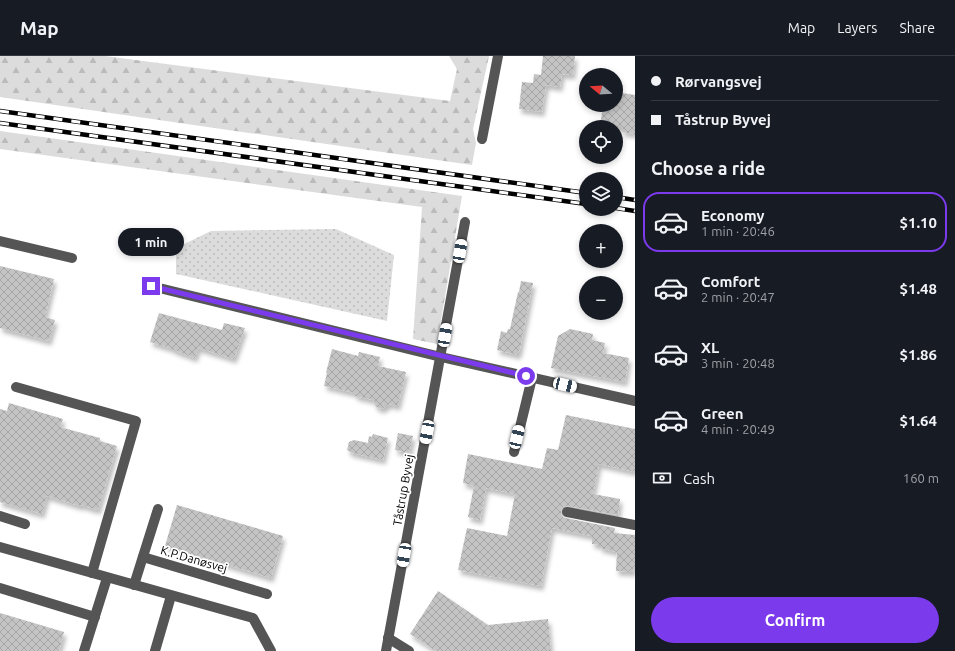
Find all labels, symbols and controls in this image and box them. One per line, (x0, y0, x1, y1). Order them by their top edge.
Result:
text: Map (20, 17, 59, 39)
text: Map (788, 20, 815, 36)
text: Layers (837, 20, 877, 36)
text: Share (899, 20, 935, 36)
north arrow (579, 68, 623, 112)
map controls (579, 68, 623, 320)
text: Rørvangsvej (675, 73, 762, 90)
text: Tåstrup Byvej (675, 111, 771, 128)
button: locate (579, 120, 623, 164)
text: Choose a ride (651, 158, 765, 178)
button: layers (579, 172, 623, 216)
icon: car (653, 204, 689, 240)
text: Economy (701, 207, 765, 224)
text: $1.10 (899, 214, 937, 231)
button: + (579, 224, 623, 268)
text: 1 min · 20:46 (701, 224, 775, 238)
callout: 1 min (118, 228, 184, 256)
text: 1 min (135, 235, 167, 249)
car (452, 238, 468, 264)
icon: car (653, 270, 689, 306)
text: Comfort (701, 273, 760, 290)
button: − (579, 276, 623, 320)
route end (142, 277, 160, 295)
text: $1.48 (899, 280, 937, 297)
text: 2 min · 20:47 (701, 290, 775, 304)
car (437, 322, 453, 348)
icon: car (653, 336, 689, 372)
text: XL (701, 339, 719, 356)
text: $1.86 (899, 346, 937, 363)
text: 3 min · 20:48 (701, 356, 775, 370)
route start (517, 367, 535, 385)
car (552, 376, 578, 394)
icon: car (653, 402, 689, 438)
text: Green (701, 405, 743, 422)
text: $1.64 (899, 412, 937, 429)
car (419, 419, 435, 445)
text: 4 min · 20:49 (701, 422, 775, 436)
car (508, 424, 526, 450)
street label: Tåstrup Byvej (390, 453, 416, 527)
icon: cash (651, 467, 673, 489)
text: Cash (683, 470, 715, 487)
text: 160 m (903, 471, 939, 485)
car (396, 542, 412, 568)
street label: K.P.Danøsvej (159, 543, 229, 575)
button: Confirm (651, 597, 939, 643)

